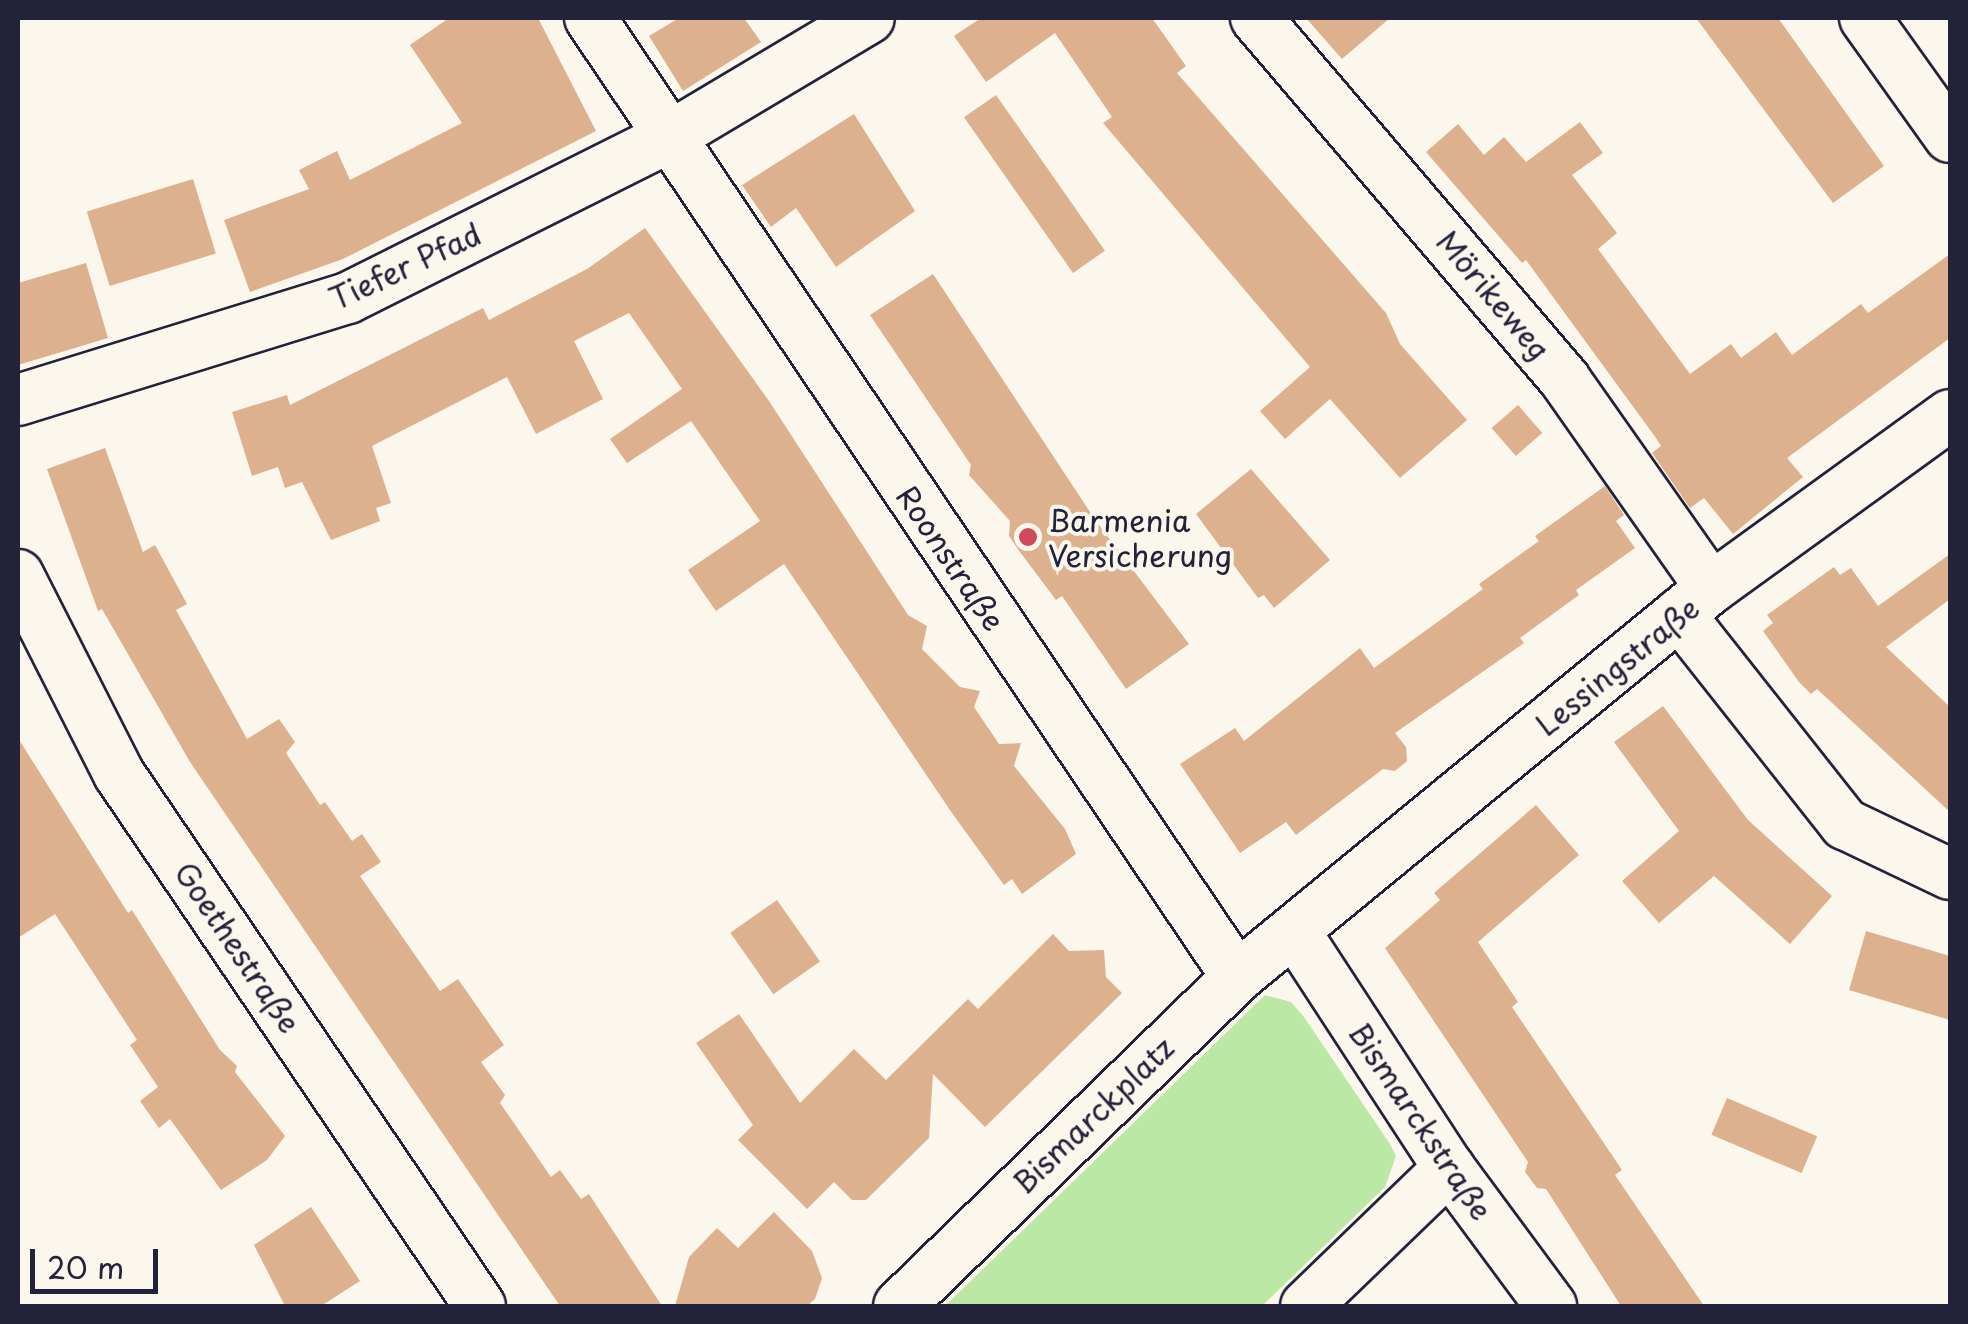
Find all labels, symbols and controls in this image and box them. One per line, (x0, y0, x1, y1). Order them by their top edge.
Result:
street label: Tiefer Pfad (324, 215, 486, 317)
street label: Mörikeweg (1430, 223, 1558, 367)
street label: Roonstraße (889, 479, 1013, 637)
place label: Barmenia Versicherung (1048, 502, 1232, 572)
marker: Barmenia Versicherung (1017, 526, 1039, 548)
street label: Lessingstraße (1528, 589, 1706, 743)
street label: Goethestraße (168, 855, 308, 1039)
street label: Bismarckstraße (1342, 1016, 1500, 1226)
street label: Bismarckplatz (1005, 1029, 1181, 1201)
scale bar (35, 1229, 162, 1291)
text: 20 m (47, 1244, 124, 1289)

